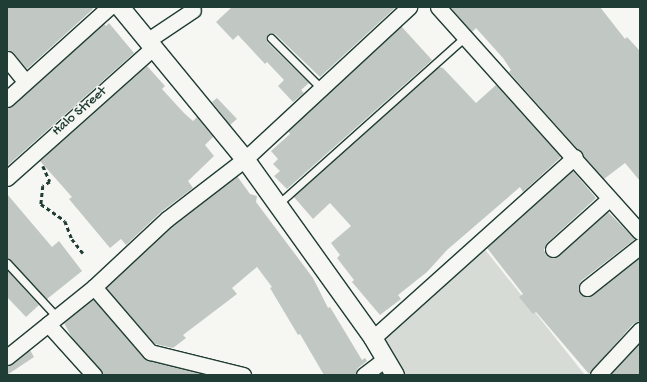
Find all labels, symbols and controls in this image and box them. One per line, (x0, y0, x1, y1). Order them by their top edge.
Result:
street label: Halo Street (49, 84, 111, 140)

